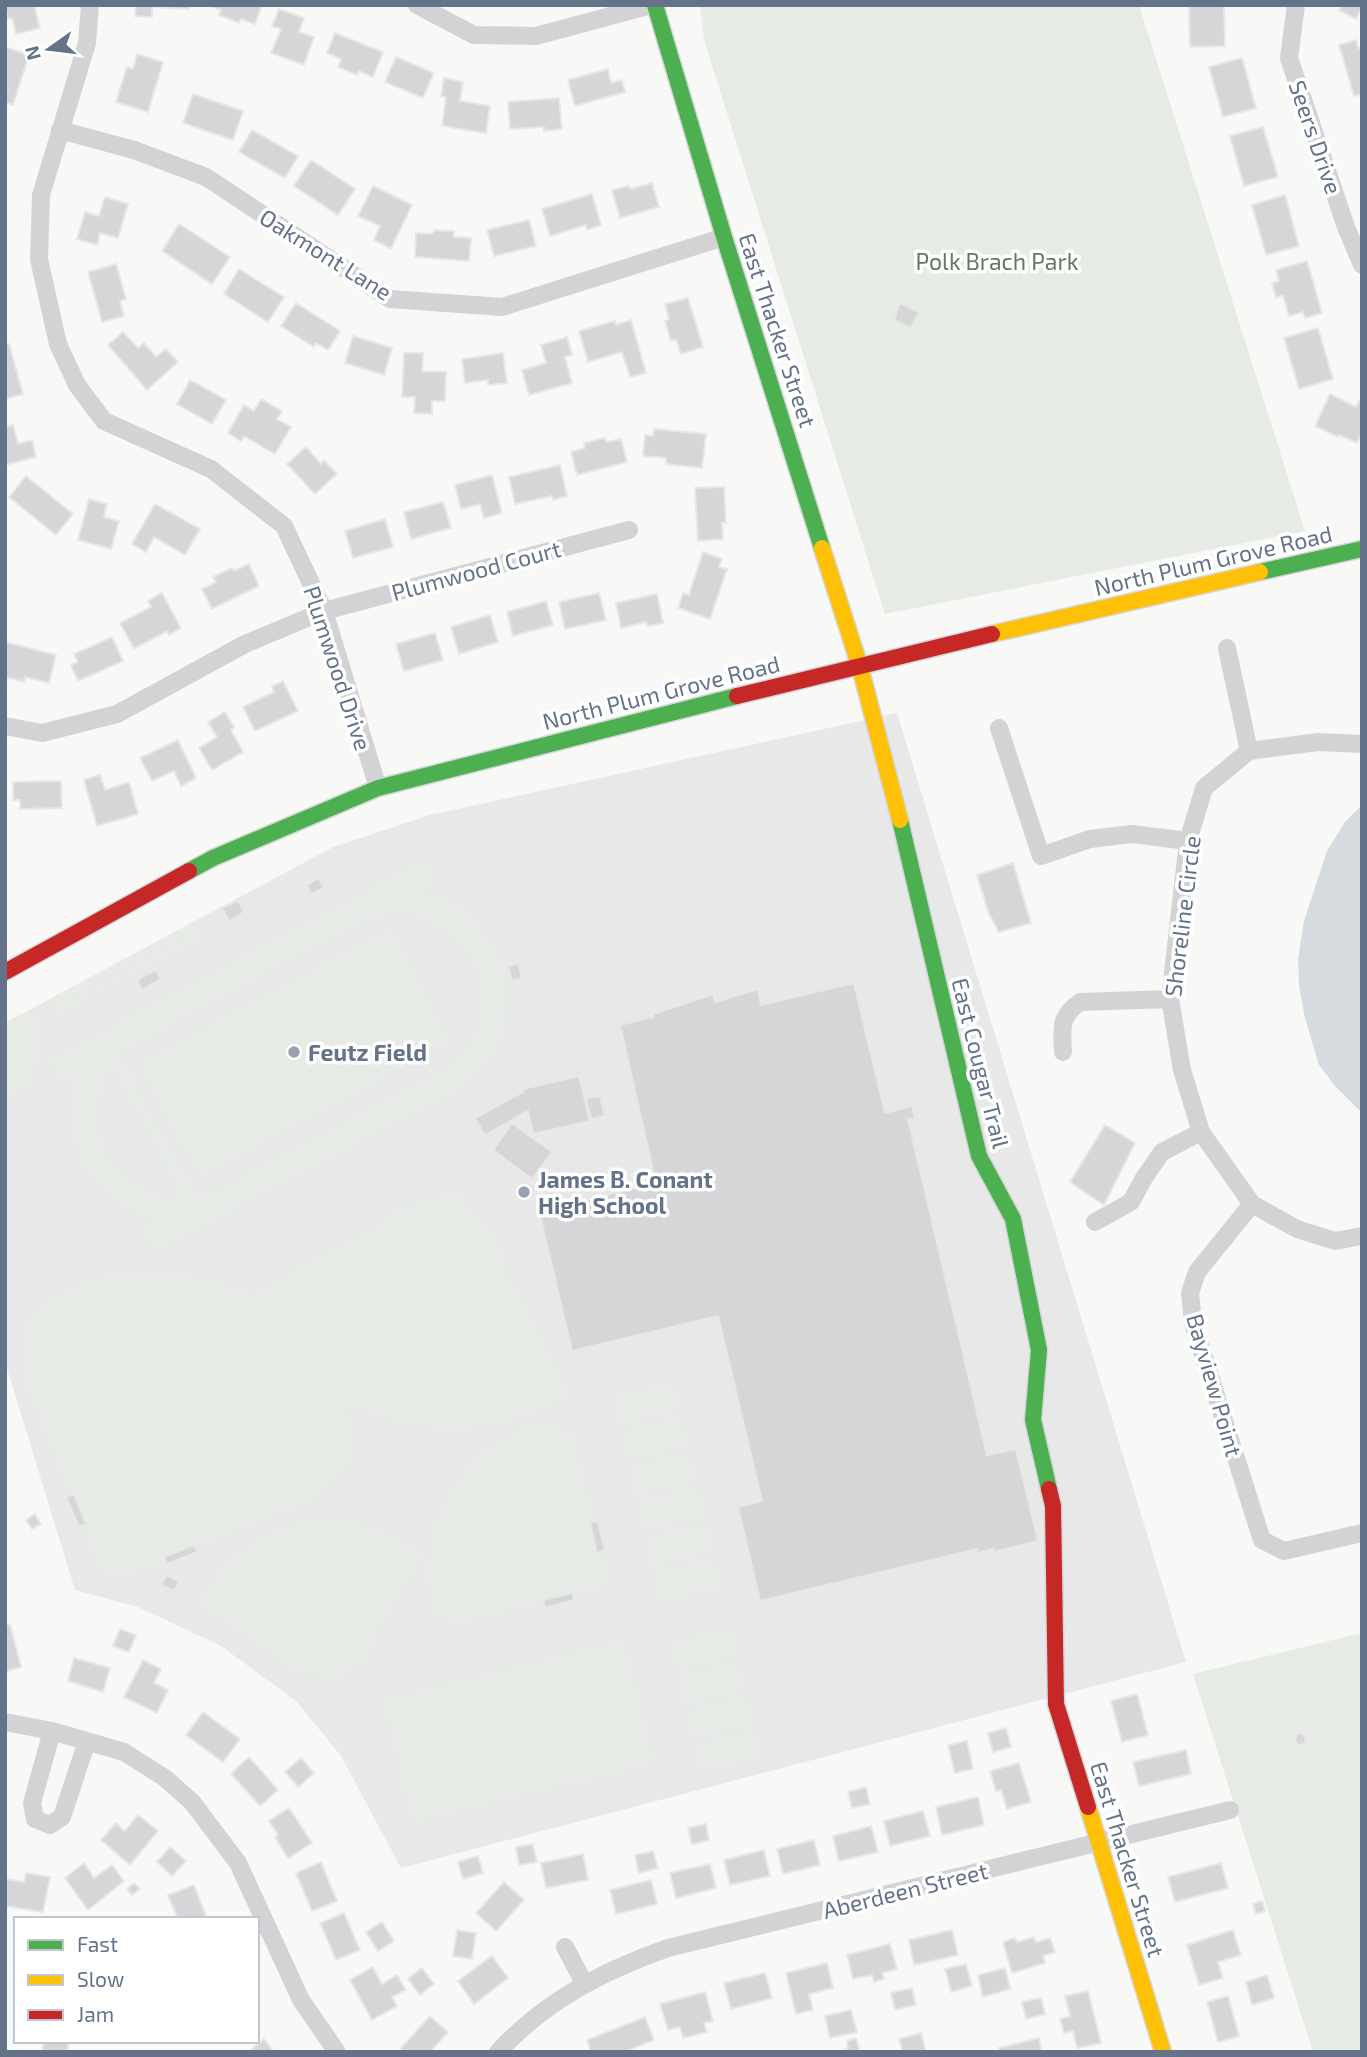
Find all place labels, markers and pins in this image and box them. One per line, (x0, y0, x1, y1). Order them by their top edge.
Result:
place label: Feutz Field (308, 1038, 427, 1066)
marker: Feutz Field (286, 1044, 302, 1060)
place label: James B. Conant High School (538, 1165, 713, 1219)
marker: James B. Conant High School (516, 1184, 532, 1200)

